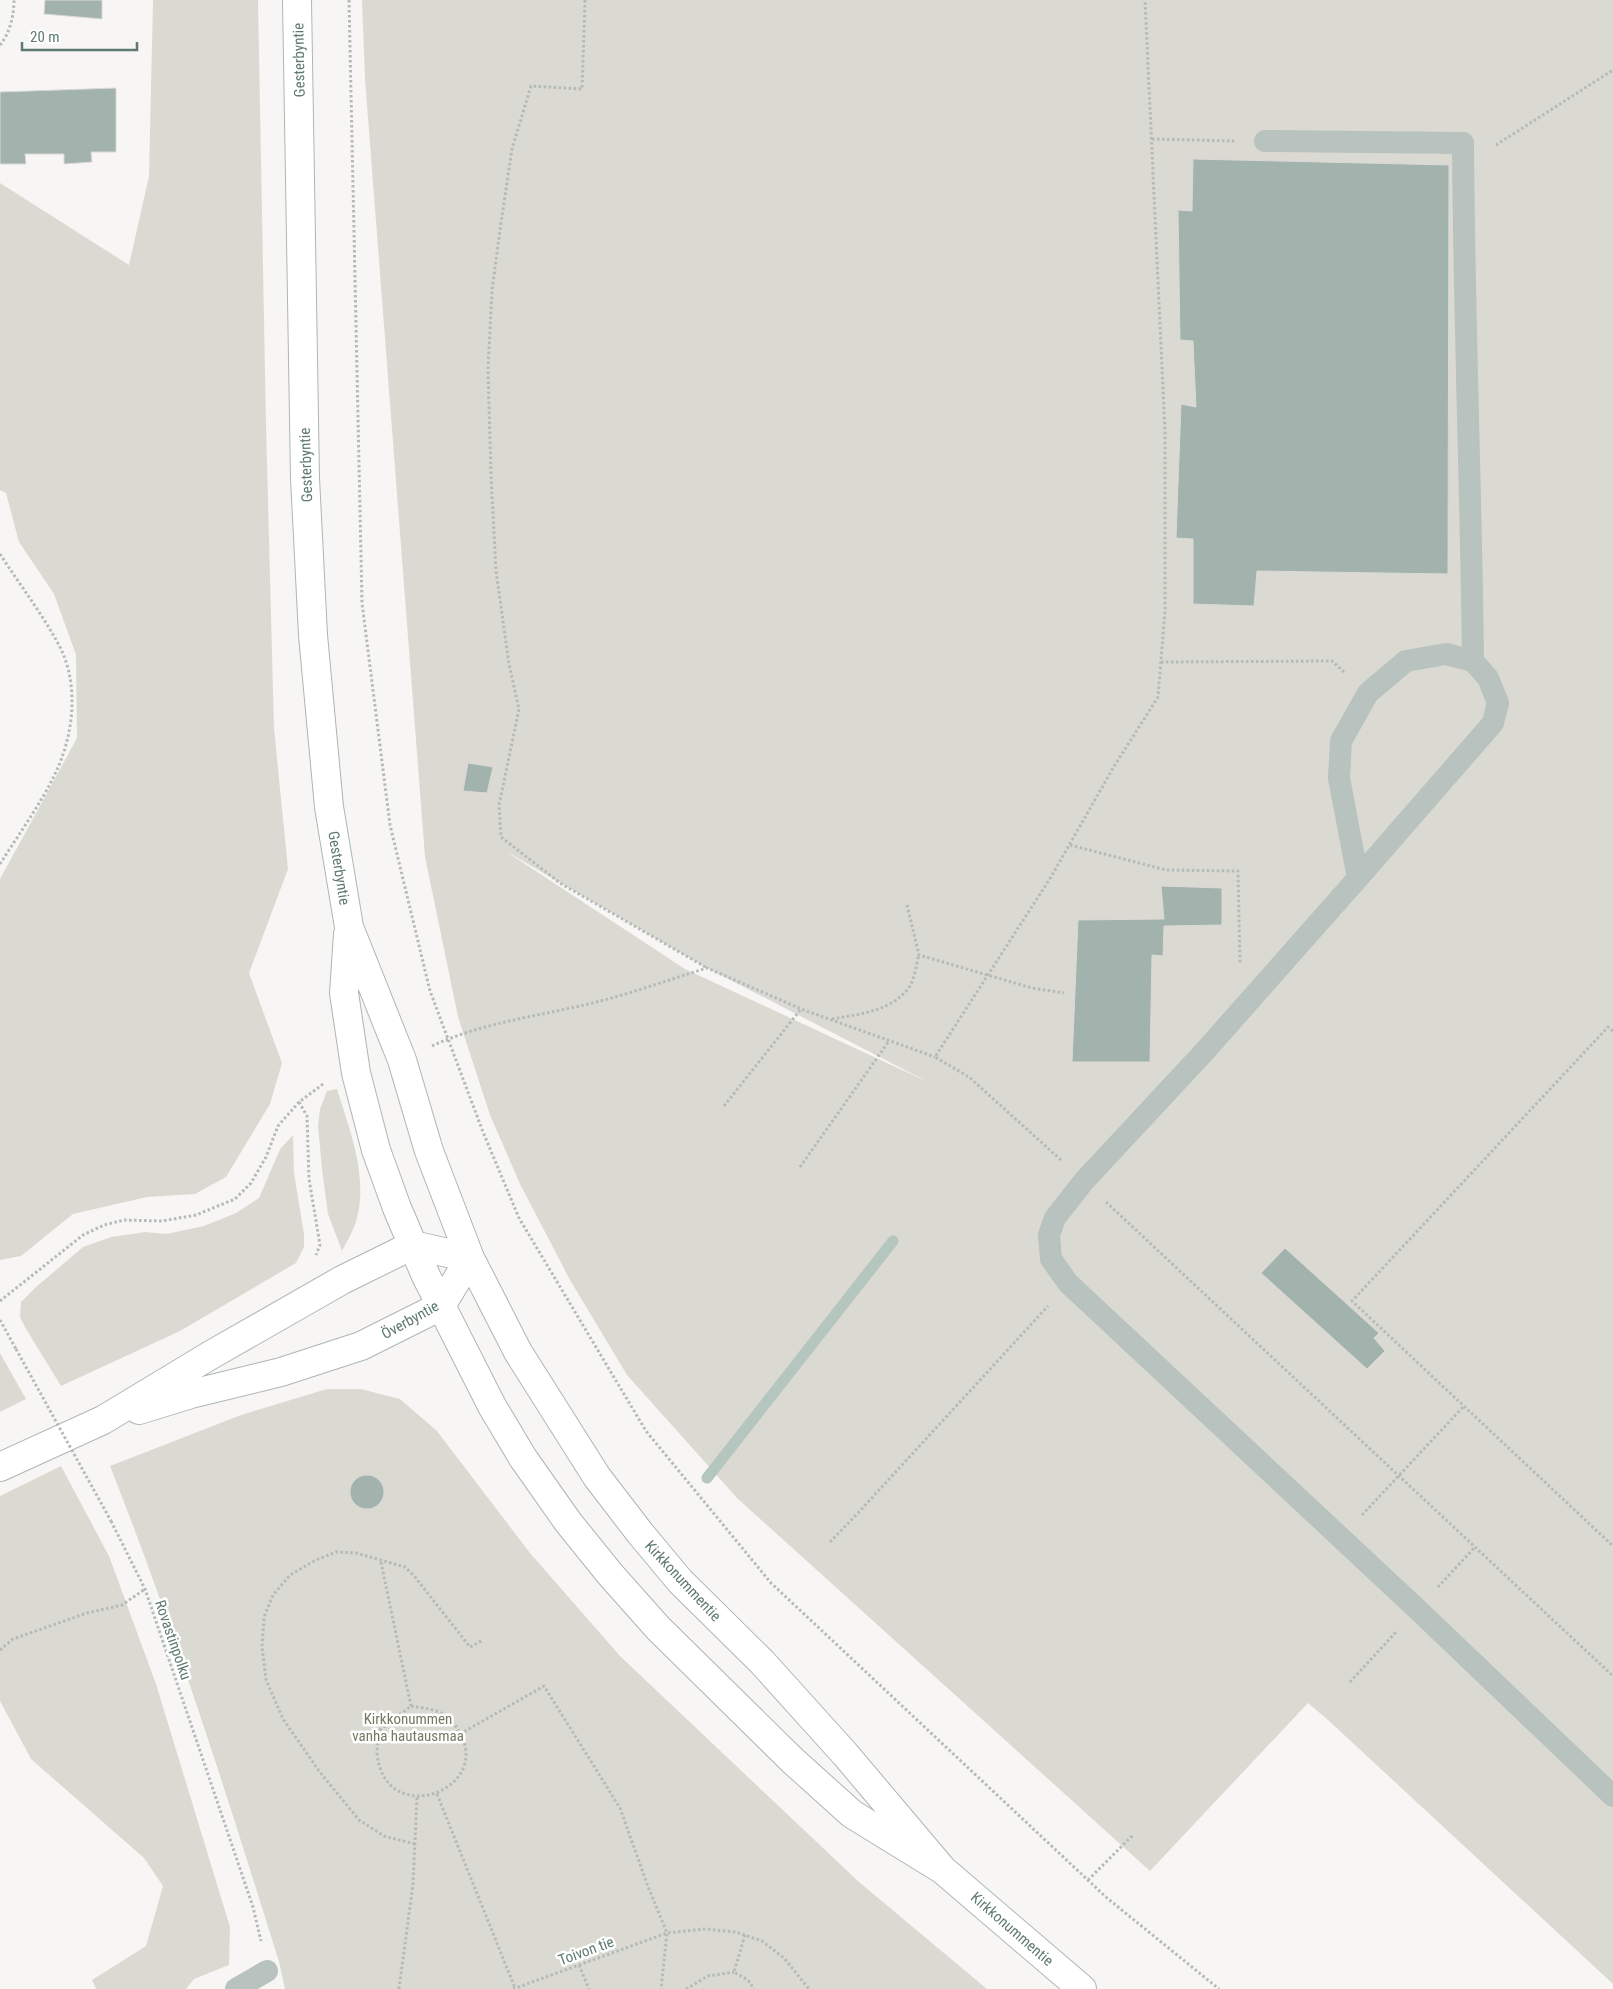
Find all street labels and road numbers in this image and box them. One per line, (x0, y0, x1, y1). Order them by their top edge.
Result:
street label: Gesterbyntie (289, 23, 309, 97)
street label: Gesterbyntie (296, 427, 316, 503)
street label: Gesterbyntie (324, 830, 354, 906)
street label: Överbyntie (378, 1297, 442, 1343)
street label: Kirkkonummentie (641, 1537, 725, 1625)
street label: Rovastinpolku (151, 1598, 195, 1682)
street label: Kirkkonummentie (967, 1888, 1057, 1970)
street label: Toivon tie (556, 1933, 616, 1969)

